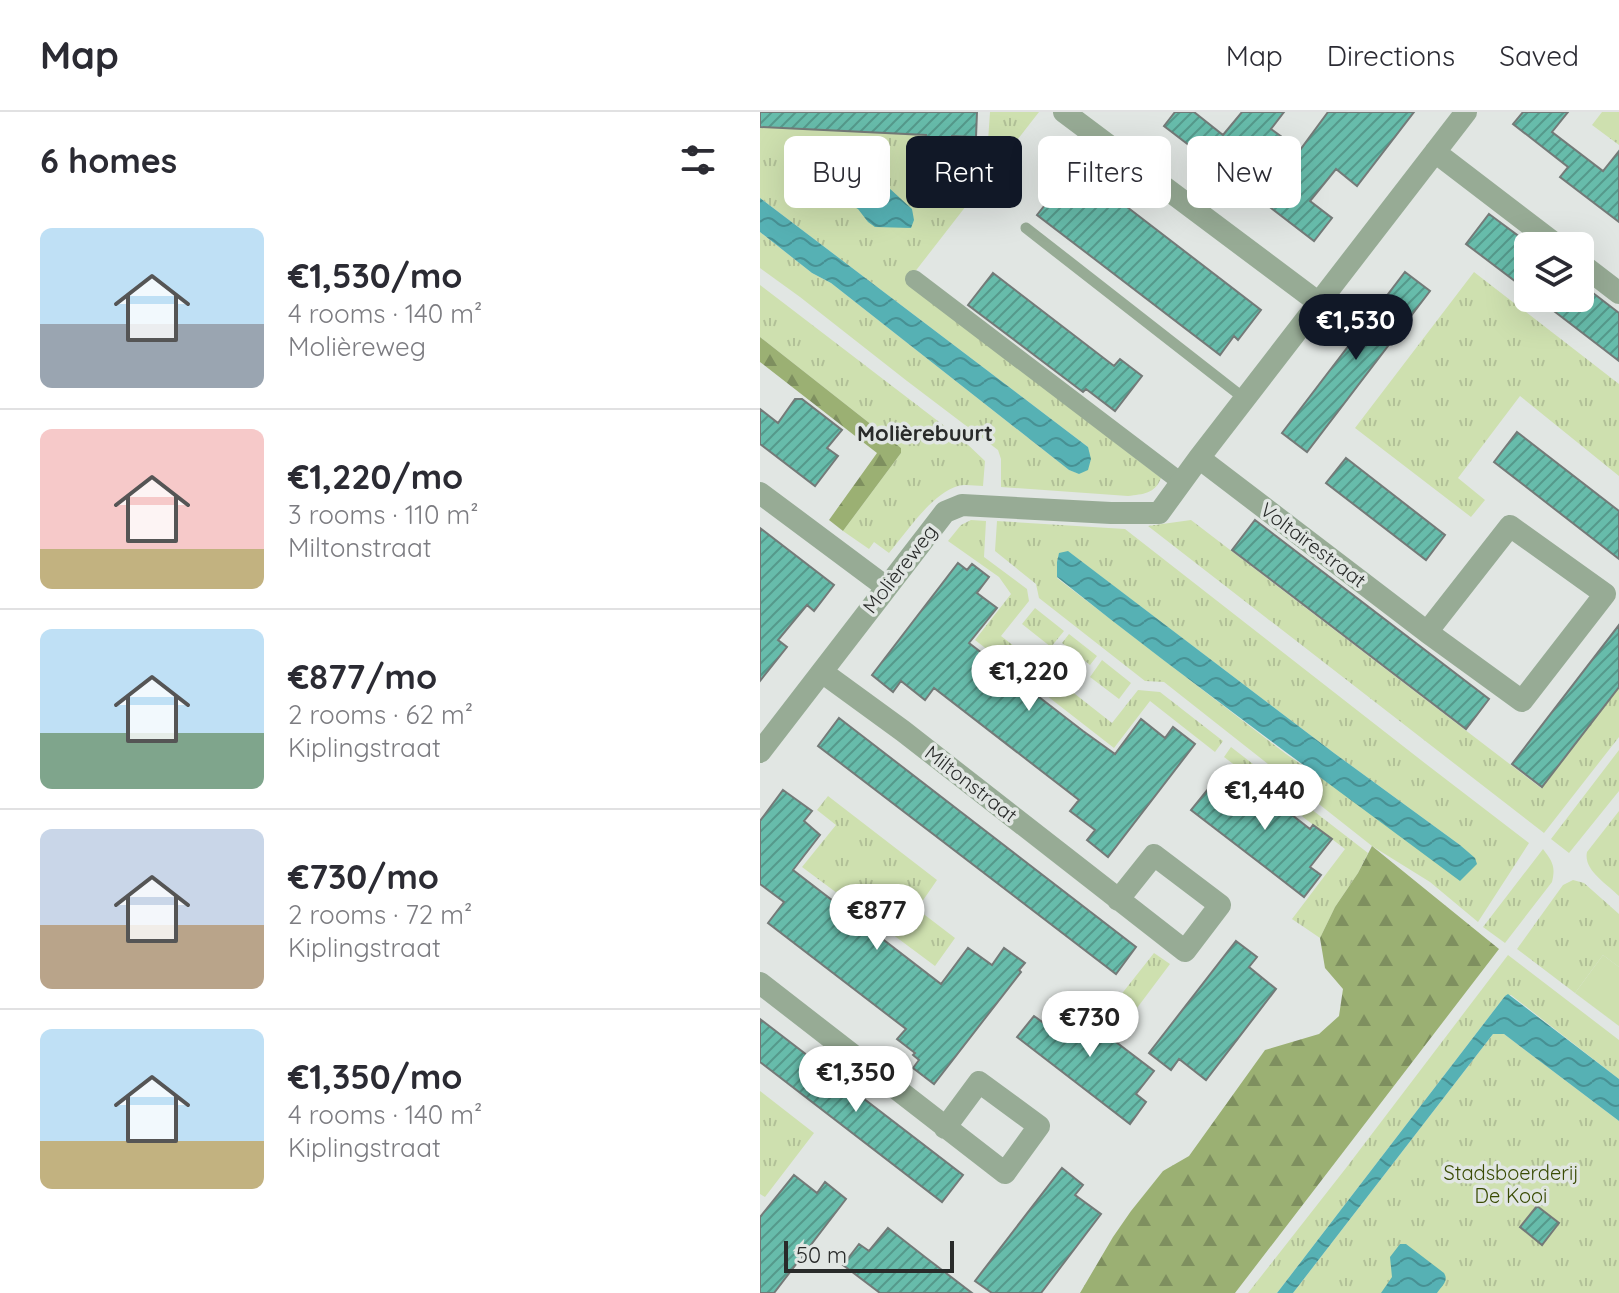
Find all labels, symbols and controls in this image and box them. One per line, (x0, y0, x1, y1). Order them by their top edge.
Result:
text: Map (40, 31, 119, 79)
text: Map (1226, 38, 1283, 73)
text: Directions (1327, 38, 1455, 73)
text: Saved (1499, 38, 1579, 73)
chip: Buy (784, 136, 890, 208)
chip: Rent (906, 136, 1022, 208)
chip: Filters (1038, 136, 1171, 208)
chip: New (1187, 136, 1301, 208)
icon: filters (676, 138, 720, 182)
text: 6 homes (40, 139, 177, 182)
map controls (1514, 232, 1594, 312)
button: layers (1514, 232, 1594, 312)
text: €1,530/mo (288, 254, 463, 297)
icon: home (104, 260, 200, 356)
pin: €1,530 (1291, 294, 1421, 362)
text: 4 rooms · 140 m² (288, 297, 482, 330)
text: €1,530 (1317, 303, 1395, 336)
text: Molièreweg (288, 330, 426, 363)
district label: Molièrebuurt (857, 419, 993, 447)
text: €1,220/mo (288, 455, 463, 498)
icon: home (104, 461, 200, 557)
street label: Voltairestraat (1255, 497, 1371, 593)
text: 3 rooms · 110 m² (288, 498, 479, 531)
street label: Molièreweg (857, 519, 942, 618)
text: Miltonstraat (288, 531, 432, 564)
pin: €1,220 (964, 645, 1094, 713)
text: €1,220 (989, 654, 1069, 687)
text: €877/mo (288, 655, 437, 698)
icon: home (104, 661, 200, 757)
text: 2 rooms · 62 m² (288, 698, 473, 731)
text: Kiplingstraat (288, 731, 441, 764)
street label: Miltonstraat (920, 740, 1023, 828)
pin: €1,440 (1200, 764, 1330, 832)
text: €1,440 (1225, 773, 1305, 806)
text: €730/mo (288, 855, 439, 898)
icon: home (104, 861, 200, 957)
pin: €877 (830, 884, 924, 952)
text: €877 (847, 893, 907, 926)
text: 2 rooms · 72 m² (288, 898, 472, 931)
text: Kiplingstraat (288, 931, 441, 964)
pin: €730 (1043, 991, 1137, 1059)
text: €730 (1060, 1000, 1120, 1033)
pin: €1,350 (791, 1046, 921, 1114)
text: €1,350/mo (288, 1055, 463, 1098)
text: €1,350 (817, 1055, 895, 1088)
icon: home (104, 1061, 200, 1157)
text: 4 rooms · 140 m² (288, 1098, 482, 1131)
text: Kiplingstraat (288, 1131, 441, 1164)
park label: Stadsboerderij De Kooi (1443, 1160, 1579, 1208)
scale bar (784, 1237, 954, 1273)
text: 50 m (796, 1241, 847, 1269)

